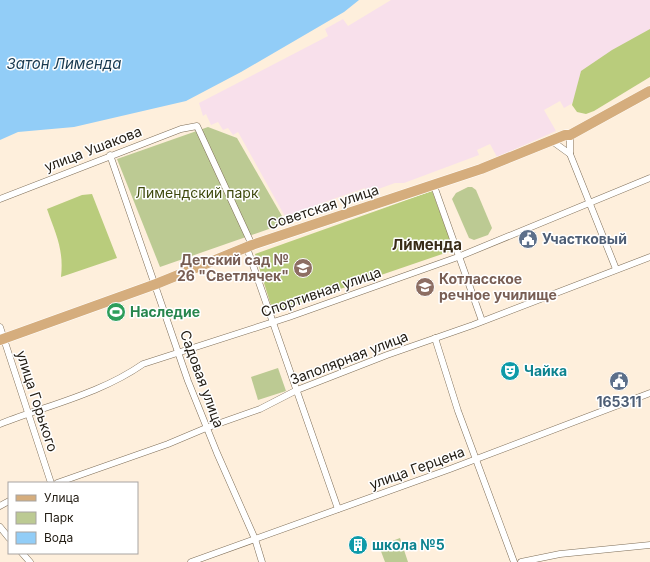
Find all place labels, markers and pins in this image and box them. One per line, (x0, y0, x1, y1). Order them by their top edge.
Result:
public building icon: Участковый (517, 228, 539, 250)
place label: Участковый (542, 230, 627, 247)
place label: Детский сад № 26 "Светлячек" (177, 251, 289, 284)
school or university icon: Детский сад № 26 "Светлячек" (292, 257, 314, 279)
place label: Котласское речное училище (439, 270, 557, 303)
school or university icon: Котласское речное училище (414, 276, 436, 298)
sports icon: Наследие (105, 301, 127, 323)
place label: Наследие (130, 303, 200, 320)
theatre icon: Чайка (499, 360, 521, 382)
place label: Чайка (524, 362, 567, 379)
public building icon: 165311 (608, 370, 630, 392)
place label: 165311 (596, 393, 642, 410)
building icon: школа №5 (347, 534, 369, 556)
place label: школа №5 (372, 536, 445, 553)

